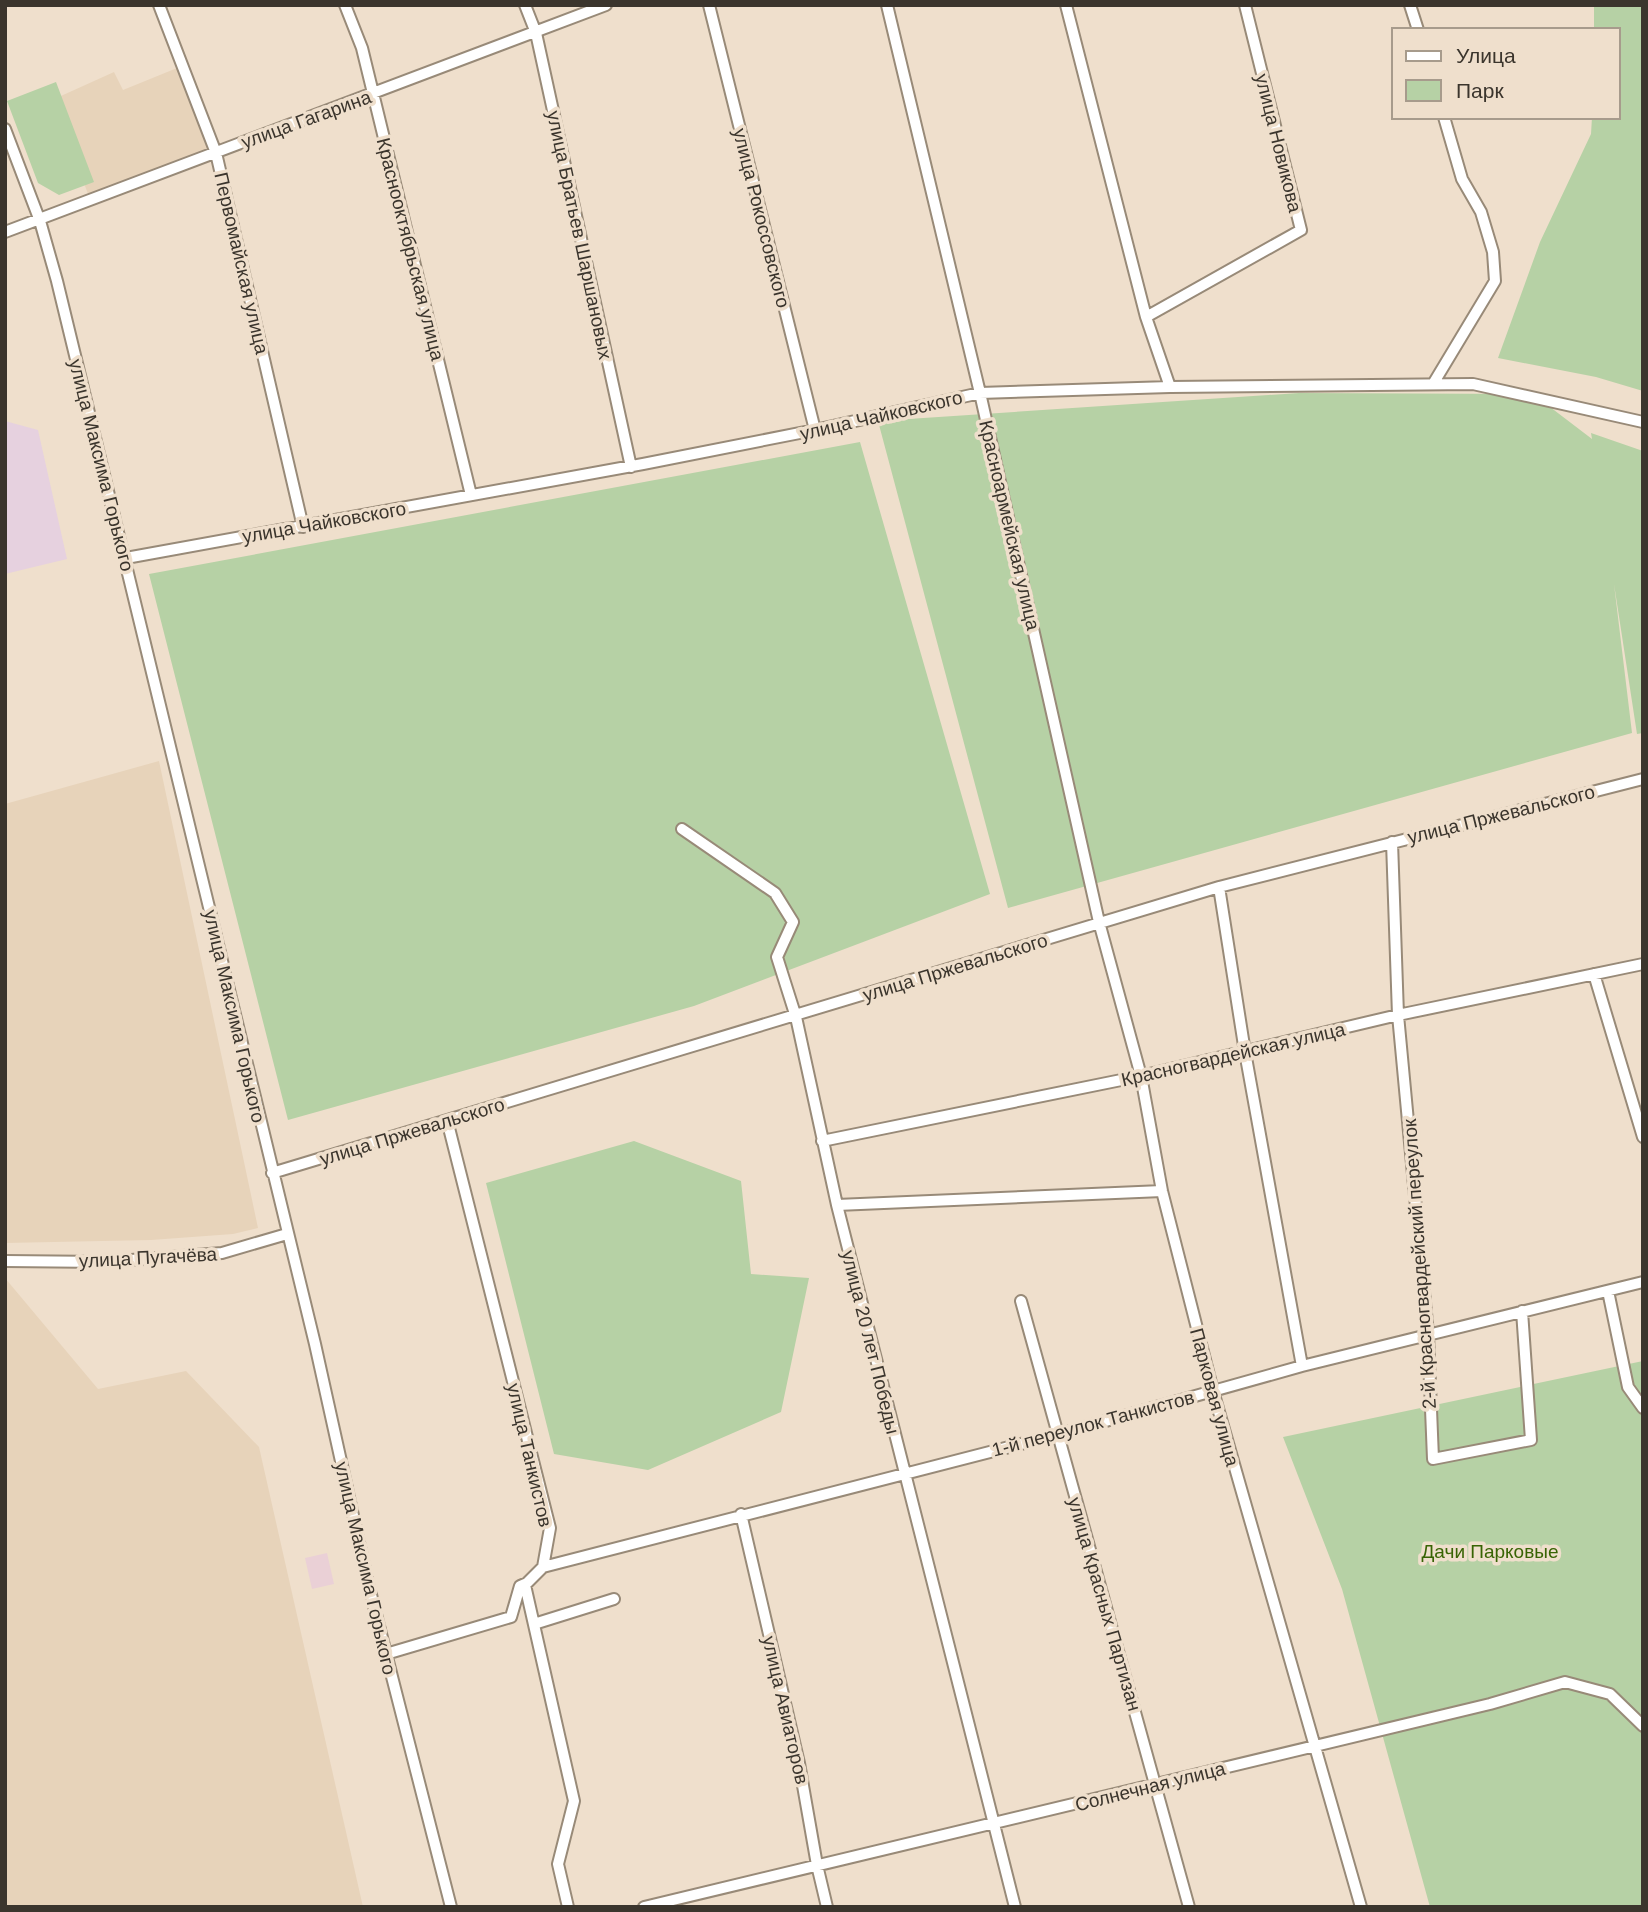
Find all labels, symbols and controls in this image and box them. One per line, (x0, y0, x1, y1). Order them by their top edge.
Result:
legend (1392, 28, 1620, 119)
text: Улица (1456, 44, 1516, 67)
street label: улица Новикова (1251, 72, 1306, 215)
text: Парк (1456, 79, 1504, 102)
street label: улица Гагарина (238, 86, 374, 153)
street label: улица Братьев Шаршановых (543, 109, 616, 362)
street label: улица Рокоссовского (729, 126, 794, 310)
street label: Краснооктябрьская улица (373, 136, 448, 363)
street label: Первомайская улица (210, 170, 273, 357)
street label: улица Максима Горького (65, 357, 138, 573)
street label: улица Чайковского (798, 387, 964, 444)
street label: Красноармейская улица (975, 418, 1044, 633)
street label: улица Чайковского (241, 498, 408, 547)
street label: улица Пржевальского (1405, 781, 1597, 848)
street label: улица Максима Горького (200, 908, 269, 1125)
street label: улица Пржевальского (860, 929, 1050, 1006)
street label: Красногвардейская улица (1119, 1018, 1348, 1090)
street label: улица Пржевальского (317, 1093, 507, 1170)
street label: 2-й Красногвардейский переулок (1399, 1118, 1440, 1410)
street label: улица Пугачёва (78, 1243, 218, 1272)
street label: улица 20 лет Победы (837, 1248, 904, 1436)
street label: Парковая улица (1186, 1326, 1243, 1469)
street label: улица Танкистов (503, 1381, 556, 1529)
street label: 1-й переулок Танкистов (990, 1386, 1197, 1461)
street label: улица Максима Горького (331, 1460, 400, 1677)
street label: улица Красных Партизан (1064, 1495, 1145, 1714)
park label: Дачи Парковые (1421, 1541, 1559, 1562)
street label: улица Авиаторов (758, 1634, 813, 1786)
street label: Солнечная улица (1073, 1758, 1228, 1815)

